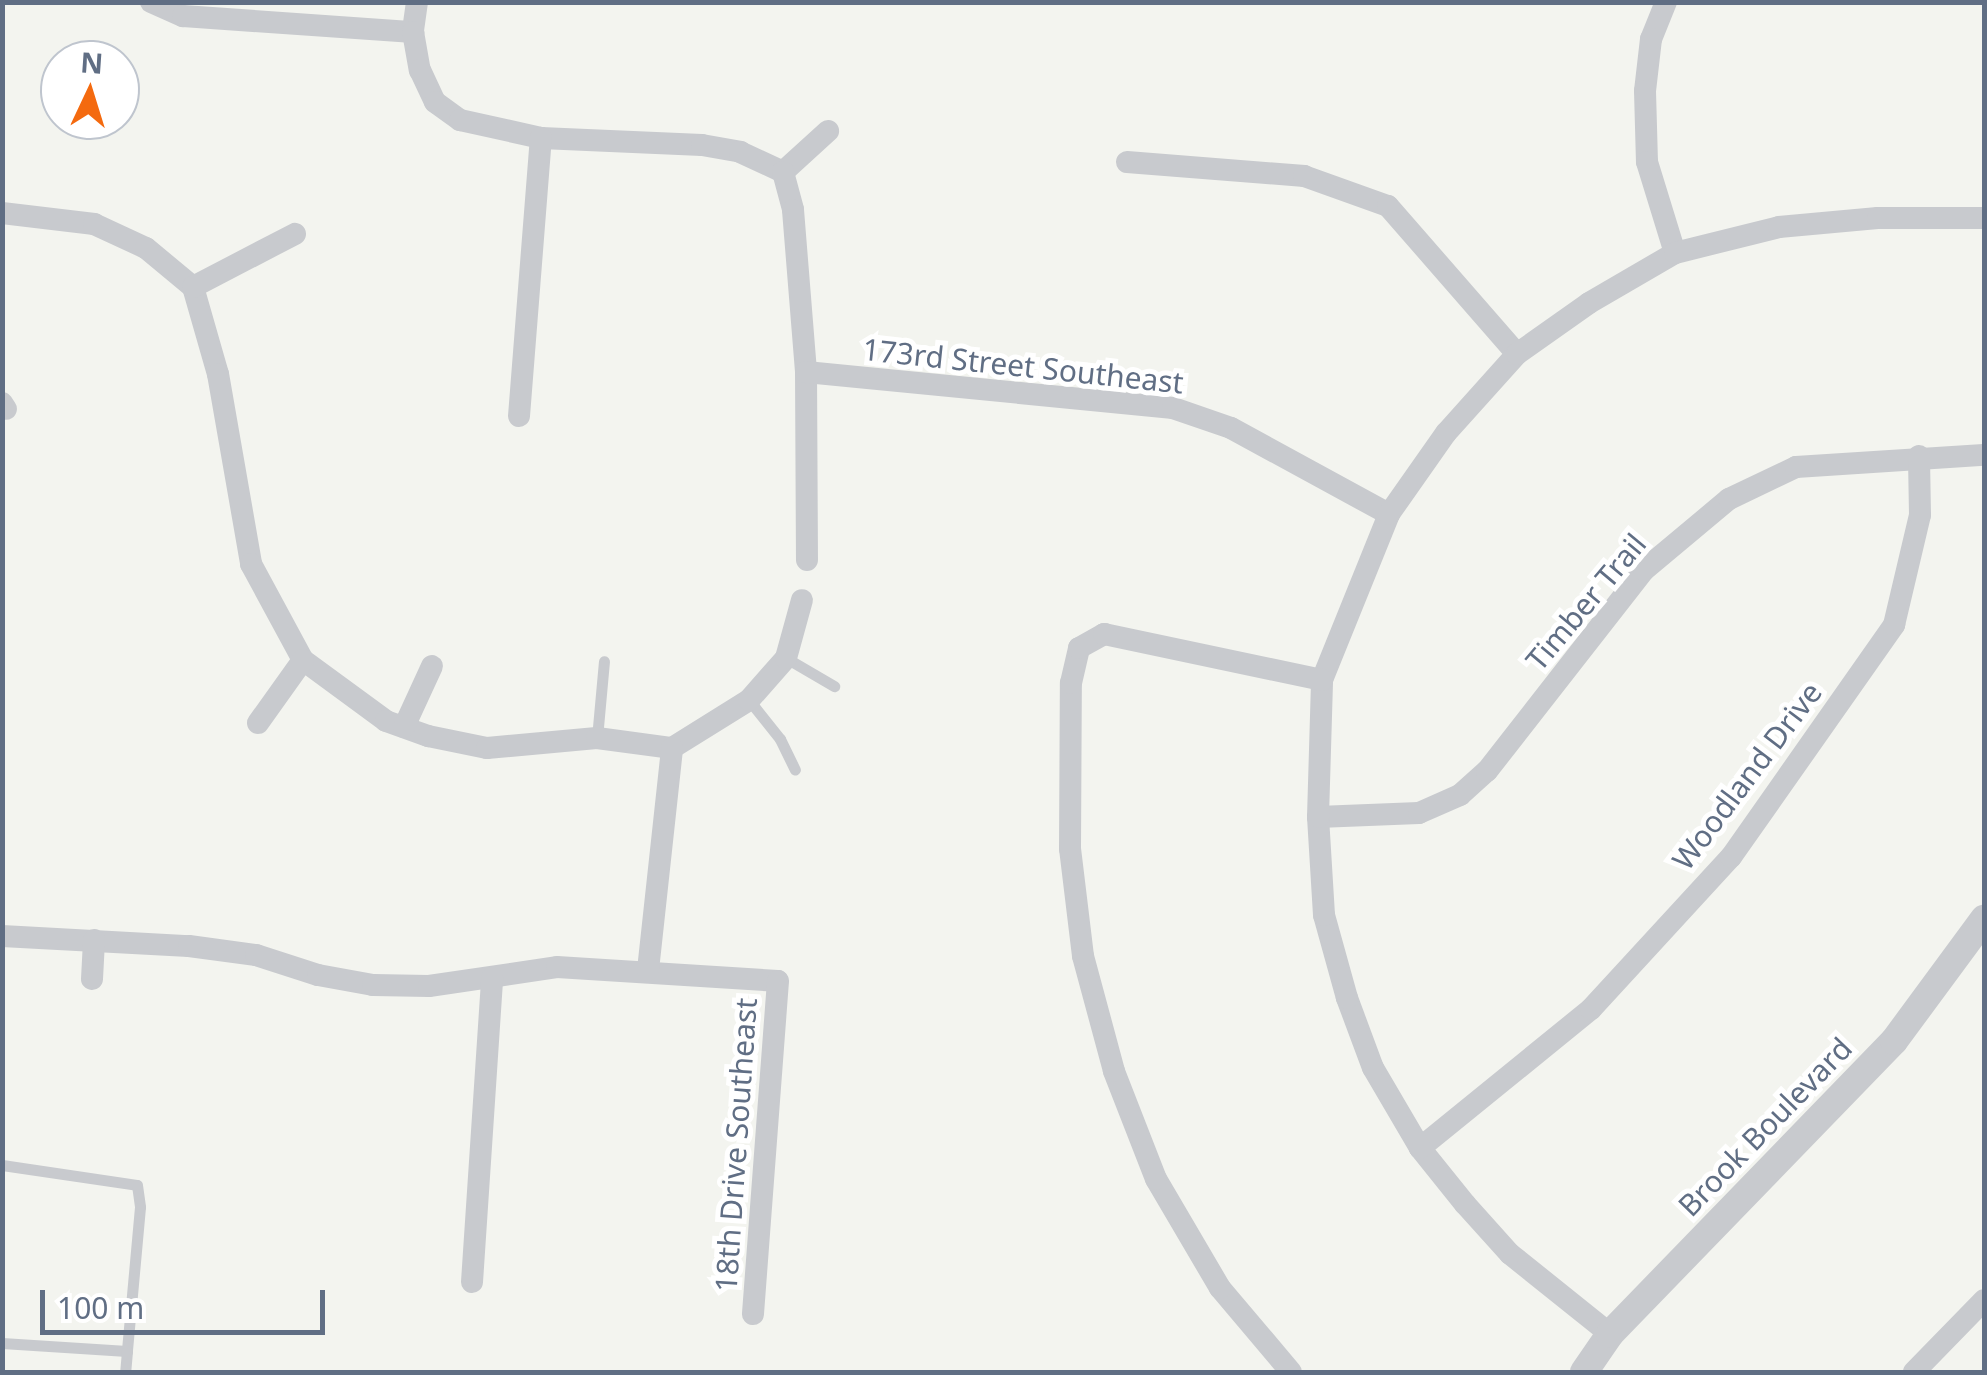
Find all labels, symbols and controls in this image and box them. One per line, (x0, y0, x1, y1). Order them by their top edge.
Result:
north arrow (40, 40, 140, 140)
text: N (79, 42, 105, 82)
street label: 173rd Street Southeast (861, 331, 1185, 401)
street label: Timber Trail (1518, 526, 1654, 678)
street label: Woodland Drive (1665, 675, 1829, 877)
street label: 18th Drive Southeast (708, 997, 764, 1293)
street label: Brook Boulevard (1671, 1030, 1859, 1224)
scale bar (45, 1270, 330, 1332)
text: 100 m (57, 1287, 144, 1328)

